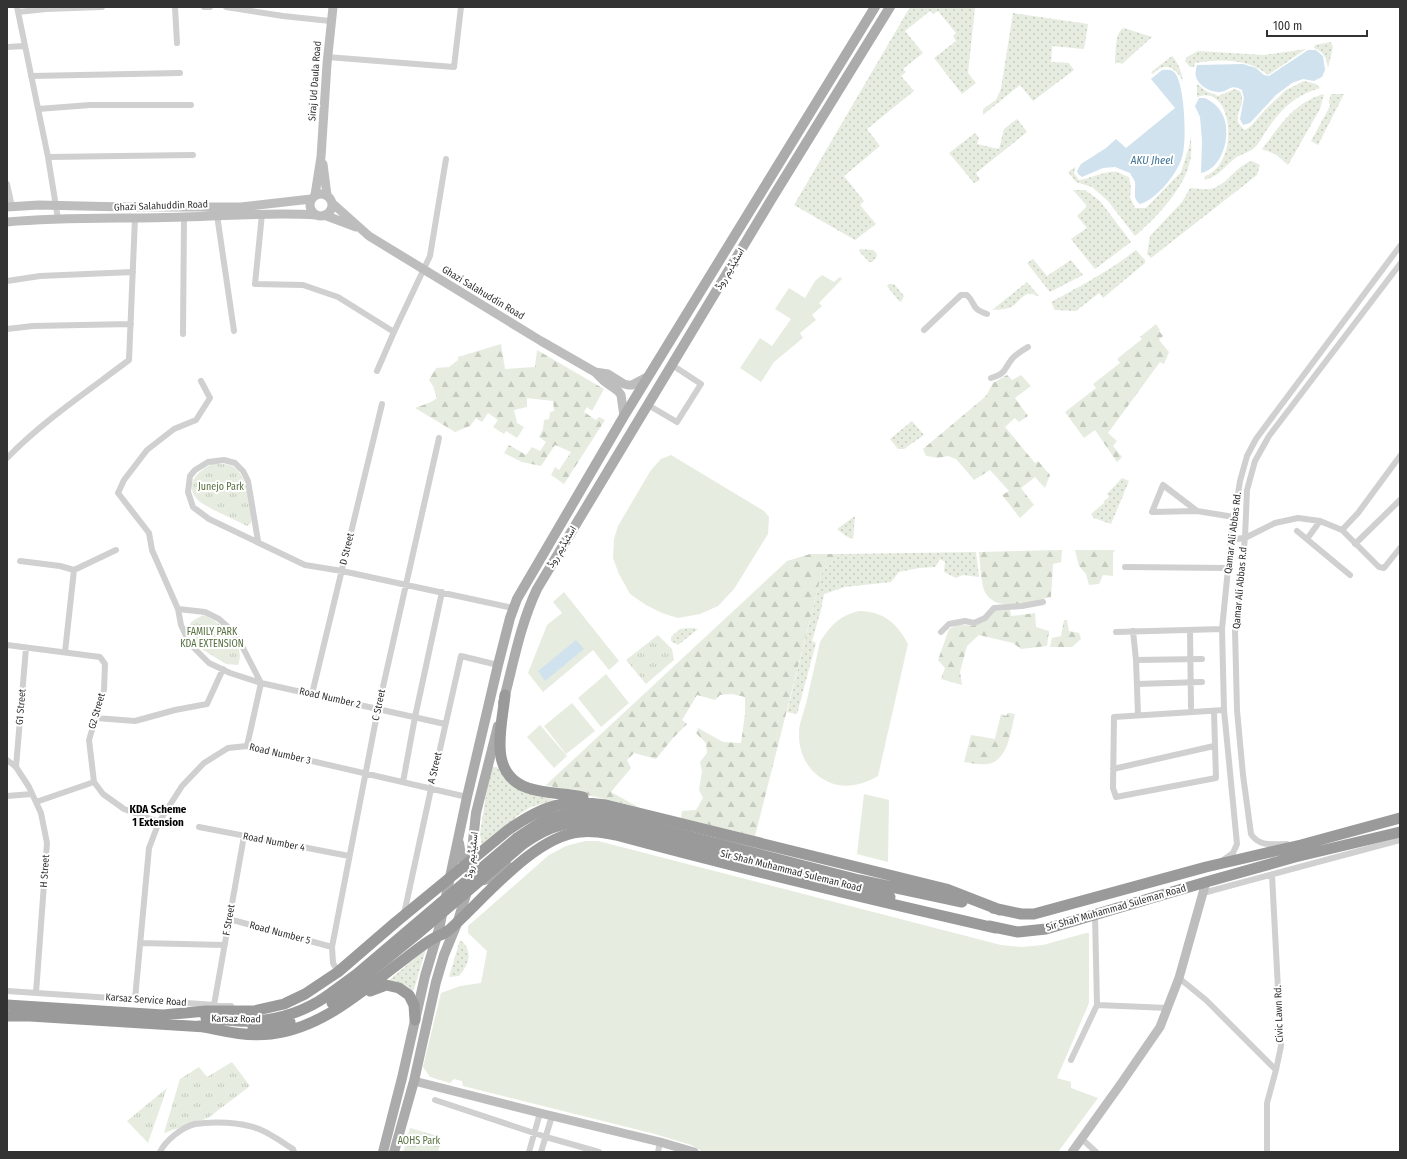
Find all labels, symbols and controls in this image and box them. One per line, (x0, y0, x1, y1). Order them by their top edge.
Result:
scale bar (1267, 12, 1367, 38)
text: 100 m (1273, 19, 1302, 33)
street label: Siraj Ud Daula Road (306, 41, 324, 121)
water label: AKU Jheel (1130, 154, 1173, 167)
street label: Ghazi Salahuddin Road (114, 198, 208, 214)
street label: اسٹیڈیم روڈ (713, 246, 747, 292)
street label: Ghazi Salahuddin Road (440, 264, 526, 322)
park label: Junejo Park (198, 481, 244, 493)
street label: Qamar Ali Abbas Rd. (1222, 491, 1244, 575)
street label: اسٹیڈیم روڈ (545, 524, 579, 570)
street label: D Street (337, 531, 357, 566)
street label: Qamar Ali Abbas R.d (1230, 546, 1250, 630)
park label: FAMILY PARK KDA EXTENSION (180, 626, 244, 650)
street label: Road Number 2 (298, 685, 362, 711)
street label: C Street (370, 687, 388, 722)
street label: G1 Street (13, 688, 29, 726)
street label: G2 Street (86, 691, 108, 730)
street label: Road Number 3 (248, 741, 312, 767)
street label: A Street (426, 750, 445, 785)
district label: KDA Scheme 1 Extension (130, 803, 187, 829)
street label: Road Number 4 (242, 830, 306, 854)
street label: اسٹیڈیم روڈ (463, 831, 481, 879)
street label: Sir Shah Muhammad Suleman Road (719, 848, 863, 894)
street label: H Street (38, 853, 52, 888)
street label: Sir Shah Muhammad Suleman Road (1045, 882, 1187, 934)
street label: F Street (220, 903, 238, 936)
street label: Road Number 5 (248, 919, 312, 947)
street label: Civic Lawn Rd. (1272, 985, 1286, 1043)
street label: Karsaz Service Road (105, 991, 187, 1009)
street label: Karsaz Road (211, 1013, 261, 1025)
park label: AOHS Park (398, 1135, 441, 1147)

